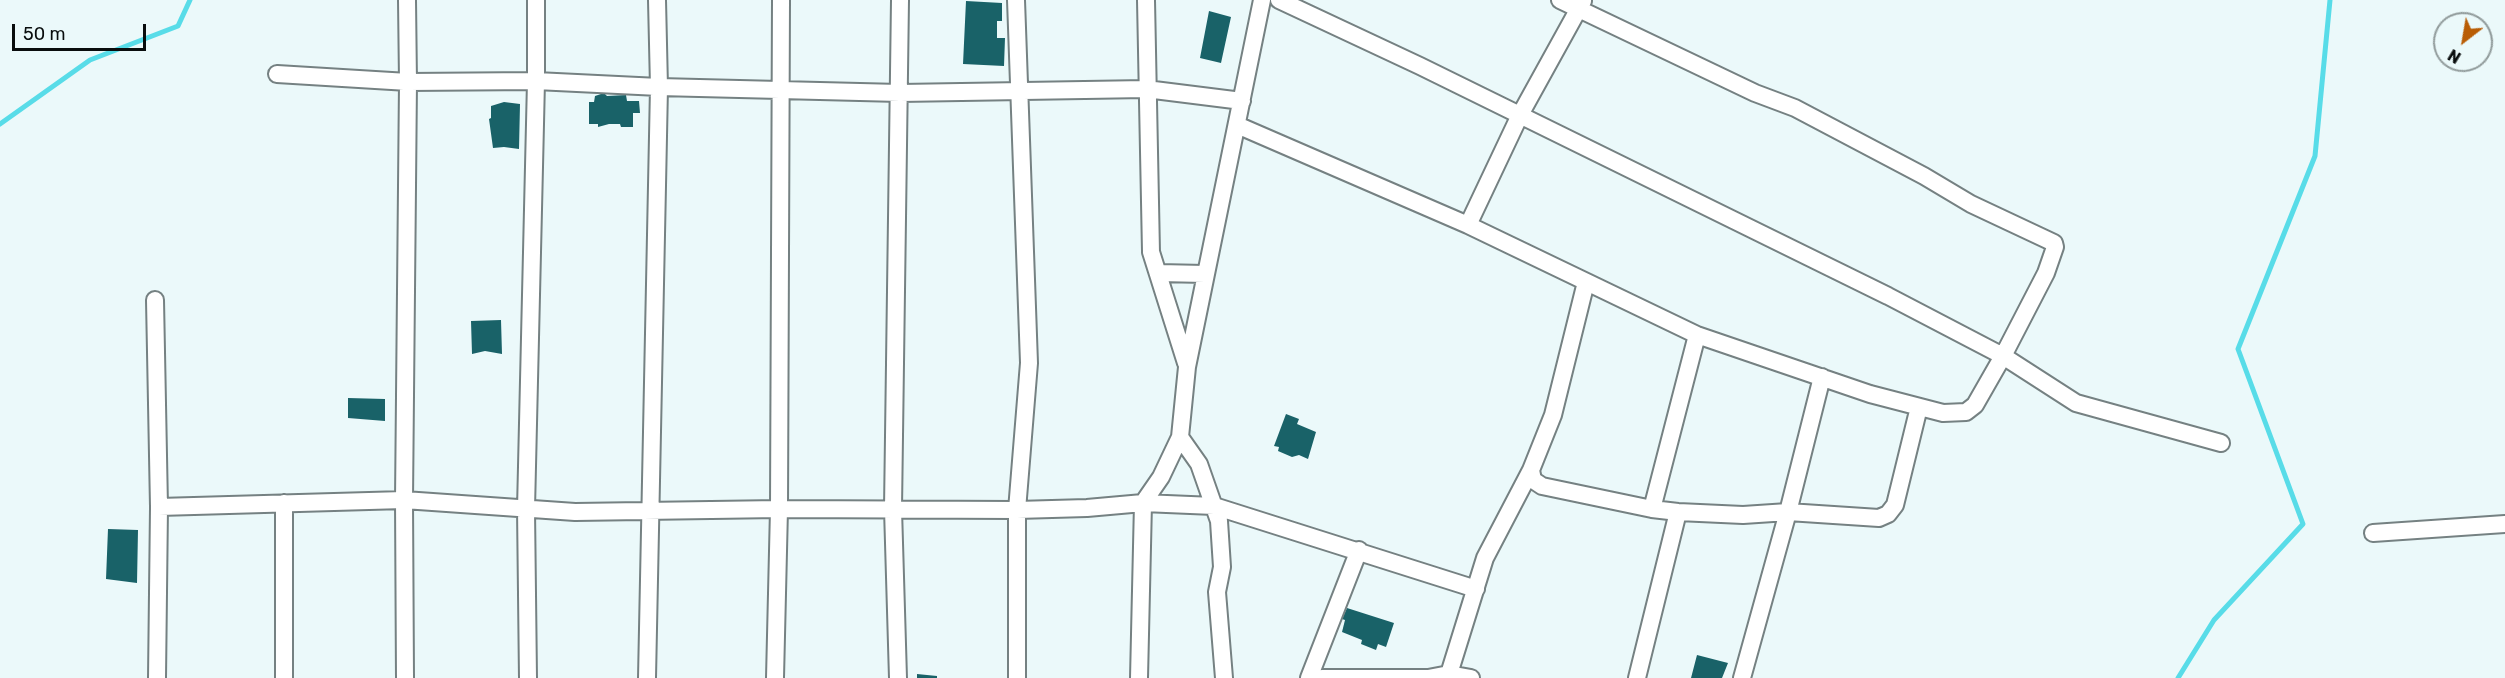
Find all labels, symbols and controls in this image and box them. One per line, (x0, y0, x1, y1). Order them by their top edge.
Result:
scale bar (15, 12, 148, 50)
north arrow (2433, 12, 2493, 72)
text: 50 m (23, 23, 66, 45)
text: N (2445, 45, 2464, 67)

